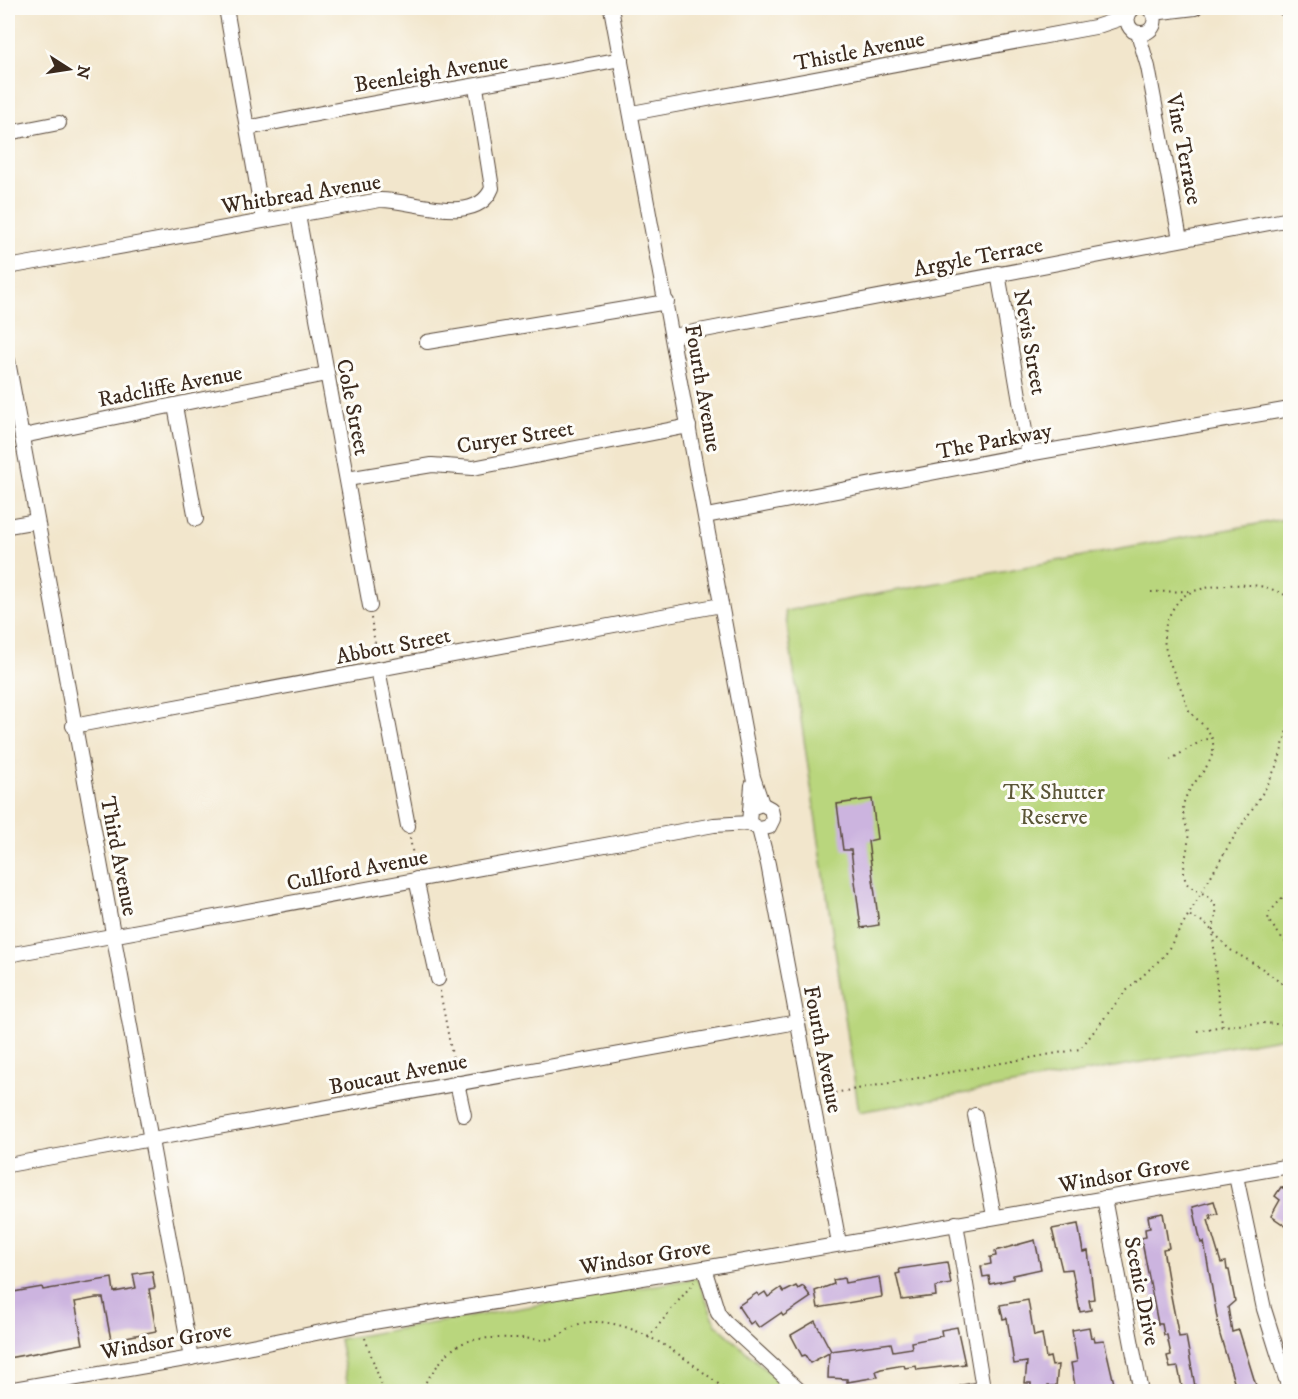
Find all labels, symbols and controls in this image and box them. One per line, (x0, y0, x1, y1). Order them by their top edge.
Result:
street label: Thistle Avenue (792, 26, 927, 77)
north arrow (39, 39, 99, 99)
street label: Beenleigh Avenue (352, 48, 510, 99)
text: N (72, 63, 94, 80)
street label: Vine Terrace (1159, 90, 1208, 207)
street label: Whitbread Avenue (219, 169, 383, 221)
street label: Argyle Terrace (911, 232, 1045, 283)
street label: Nevis Street (1007, 288, 1052, 397)
street label: Fourth Avenue (678, 322, 727, 454)
street label: Cole Street (330, 357, 375, 458)
street label: Radcliffe Avenue (96, 359, 245, 414)
street label: Curyer Street (455, 415, 576, 460)
street label: The Parkway (934, 417, 1055, 466)
street label: Abbott Street (334, 622, 453, 671)
park label: TK Shutter Reserve (1003, 779, 1106, 831)
street label: Third Avenue (94, 794, 143, 918)
street label: Cullford Avenue (284, 844, 430, 897)
street label: Fourth Avenue (797, 983, 848, 1115)
street label: Boucaut Avenue (327, 1048, 470, 1101)
street label: Windsor Grove (1056, 1150, 1192, 1199)
street label: Windsor Grove (577, 1234, 713, 1281)
street label: Scenic Drive (1118, 1234, 1165, 1348)
street label: Windsor Grove (98, 1317, 234, 1366)

